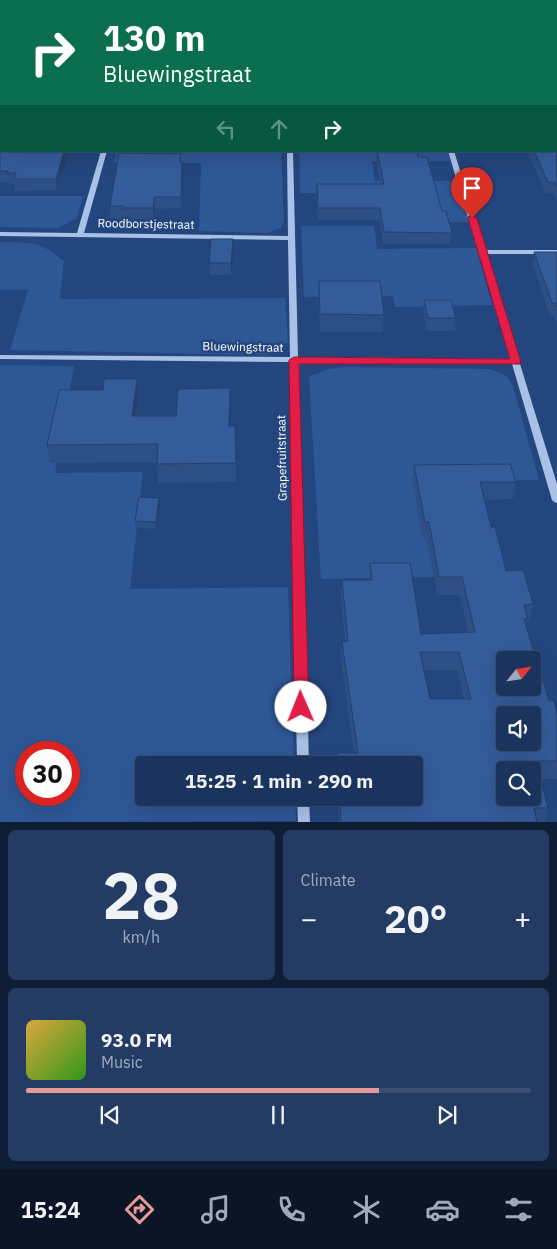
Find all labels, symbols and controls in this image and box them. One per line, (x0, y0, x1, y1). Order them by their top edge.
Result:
text: 130 m (103, 15, 206, 61)
icon: right (20, 20, 85, 85)
text: Bluewingstraat (103, 59, 252, 88)
icon: left (212, 115, 240, 143)
icon: ahead (265, 115, 293, 143)
icon: right (318, 115, 346, 143)
pin (451, 167, 493, 218)
icon: arrive (458, 174, 486, 202)
street label: Roodborstjestraat (97, 215, 195, 232)
street label: Bluewingstraat (202, 338, 284, 355)
street label: Grapefruitstraat (273, 415, 290, 501)
north arrow (496, 651, 541, 696)
map controls (496, 651, 541, 806)
position arrow (274, 680, 326, 732)
button: sound (496, 706, 541, 751)
speed limit sign: 30 (15, 741, 80, 806)
button: search (496, 761, 541, 806)
text: 15:25 · 1 min · 290 m (185, 769, 373, 793)
text: 28 (102, 852, 180, 937)
text: Climate (301, 870, 356, 890)
text: 20° (384, 894, 447, 943)
text: − (301, 900, 317, 937)
text: + (514, 900, 531, 937)
text: km/h (122, 927, 160, 947)
text: 93.0 FM (101, 1028, 172, 1052)
text: Music (101, 1052, 143, 1072)
icon: previous (96, 1101, 124, 1129)
icon: pause (264, 1101, 292, 1129)
icon: next (433, 1101, 461, 1129)
icon: directions (122, 1192, 157, 1227)
icon: music (198, 1192, 233, 1227)
icon: phone (274, 1192, 309, 1227)
icon: climate (349, 1192, 384, 1227)
icon: car (425, 1192, 460, 1227)
icon: filters (501, 1192, 536, 1227)
text: 15:24 (20, 1195, 81, 1224)

